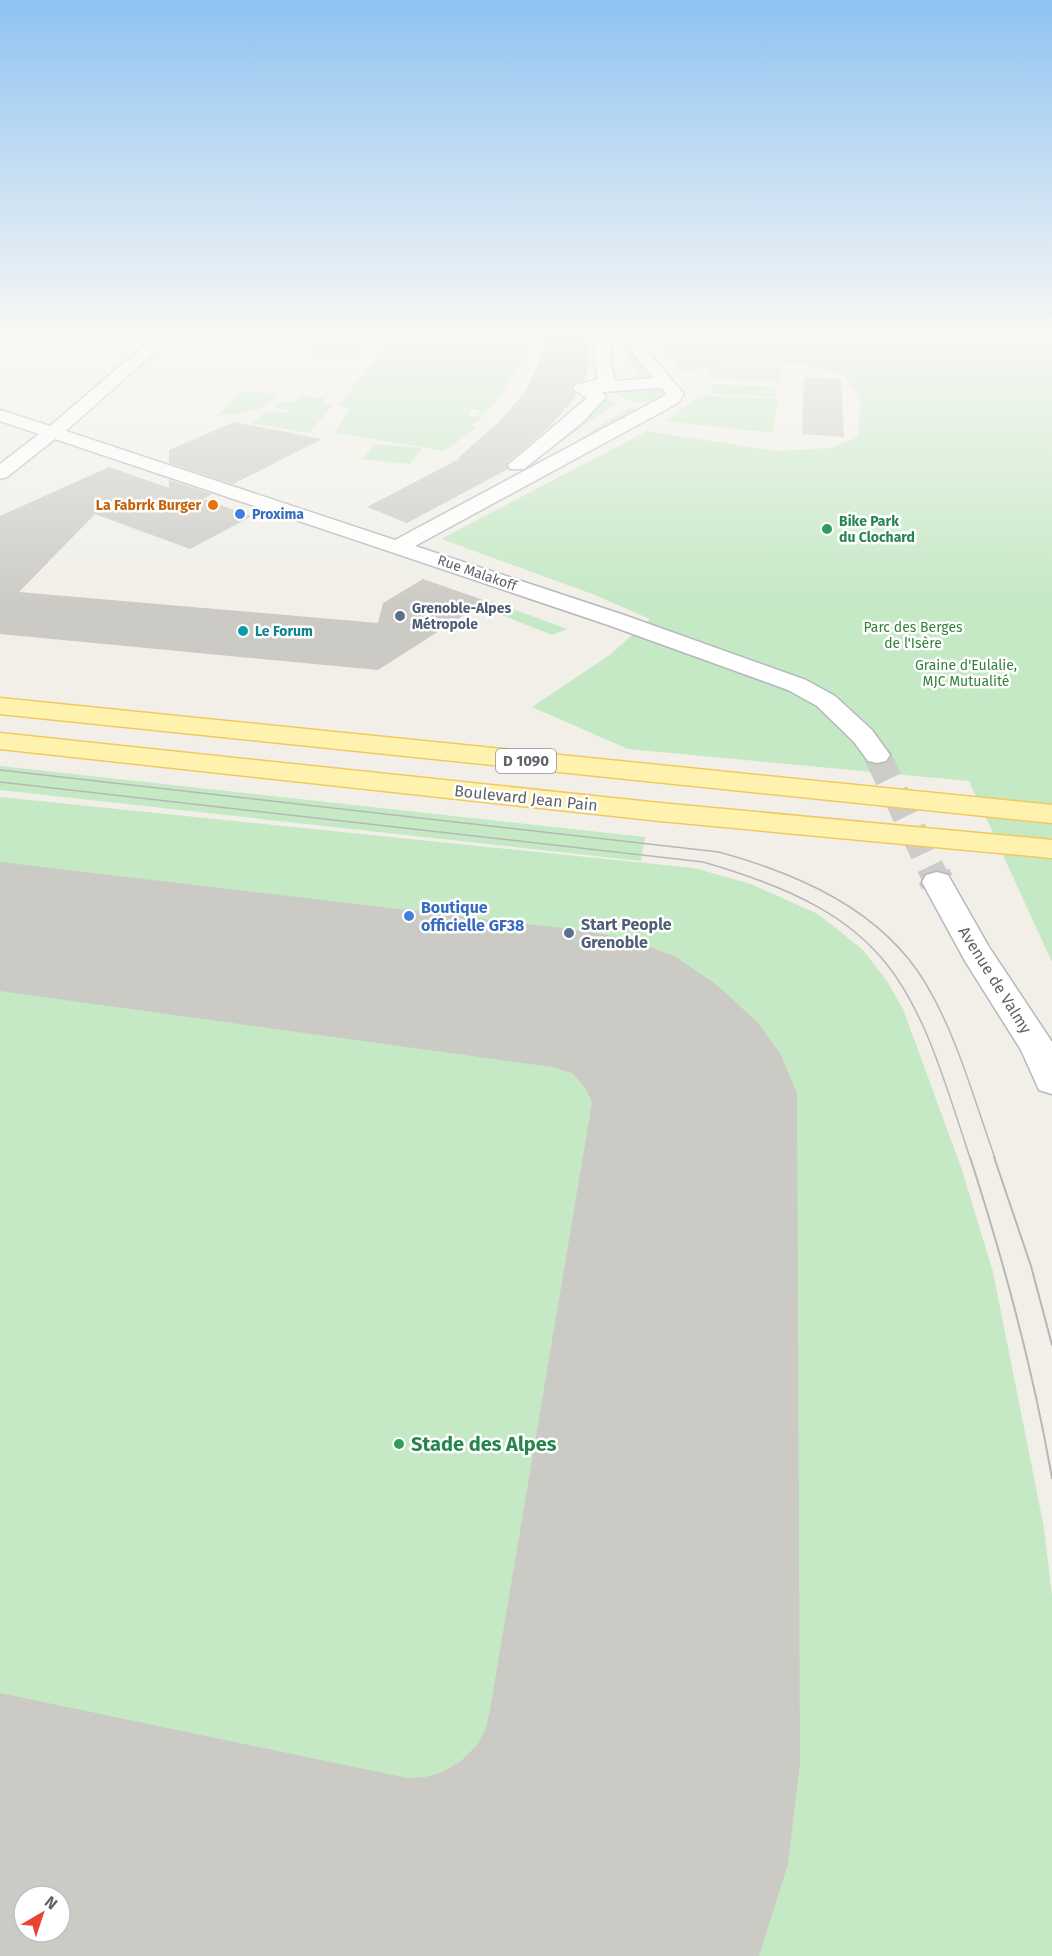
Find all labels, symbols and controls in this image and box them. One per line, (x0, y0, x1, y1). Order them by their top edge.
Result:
place label: La Fabrrk Burger (96, 497, 201, 514)
marker: La Fabrrk Burger (206, 498, 220, 512)
place label: Proxima (252, 506, 304, 523)
marker: Proxima (233, 507, 247, 521)
place label: Bike Park du Clochard (839, 513, 915, 546)
marker: Bike Park du Clochard (820, 522, 834, 536)
street label: Rue Malakoff (435, 552, 520, 595)
place label: Grenoble-Alpes Métropole (412, 600, 511, 633)
marker: Grenoble-Alpes Métropole (393, 609, 407, 623)
park label: Parc des Berges de l'Isère (863, 619, 963, 652)
place label: Le Forum (255, 623, 313, 640)
marker: Le Forum (236, 624, 250, 638)
park label: Graine d'Eulalie, MJC Mutualité (915, 657, 1017, 690)
road number: D 1090 (496, 749, 556, 773)
street label: Boulevard Jean Pain (453, 781, 599, 815)
place label: Boutique officielle GF38 (421, 898, 524, 935)
marker: Boutique officielle GF38 (402, 909, 416, 923)
place label: Start People Grenoble (581, 915, 672, 952)
street label: Avenue de Valmy (954, 923, 1036, 1037)
marker: Start People Grenoble (562, 926, 576, 940)
place label: Stade des Alpes (411, 1432, 557, 1456)
marker: Stade des Alpes (392, 1437, 406, 1451)
north arrow (12, 1884, 72, 1944)
text: N (41, 1892, 61, 1913)

